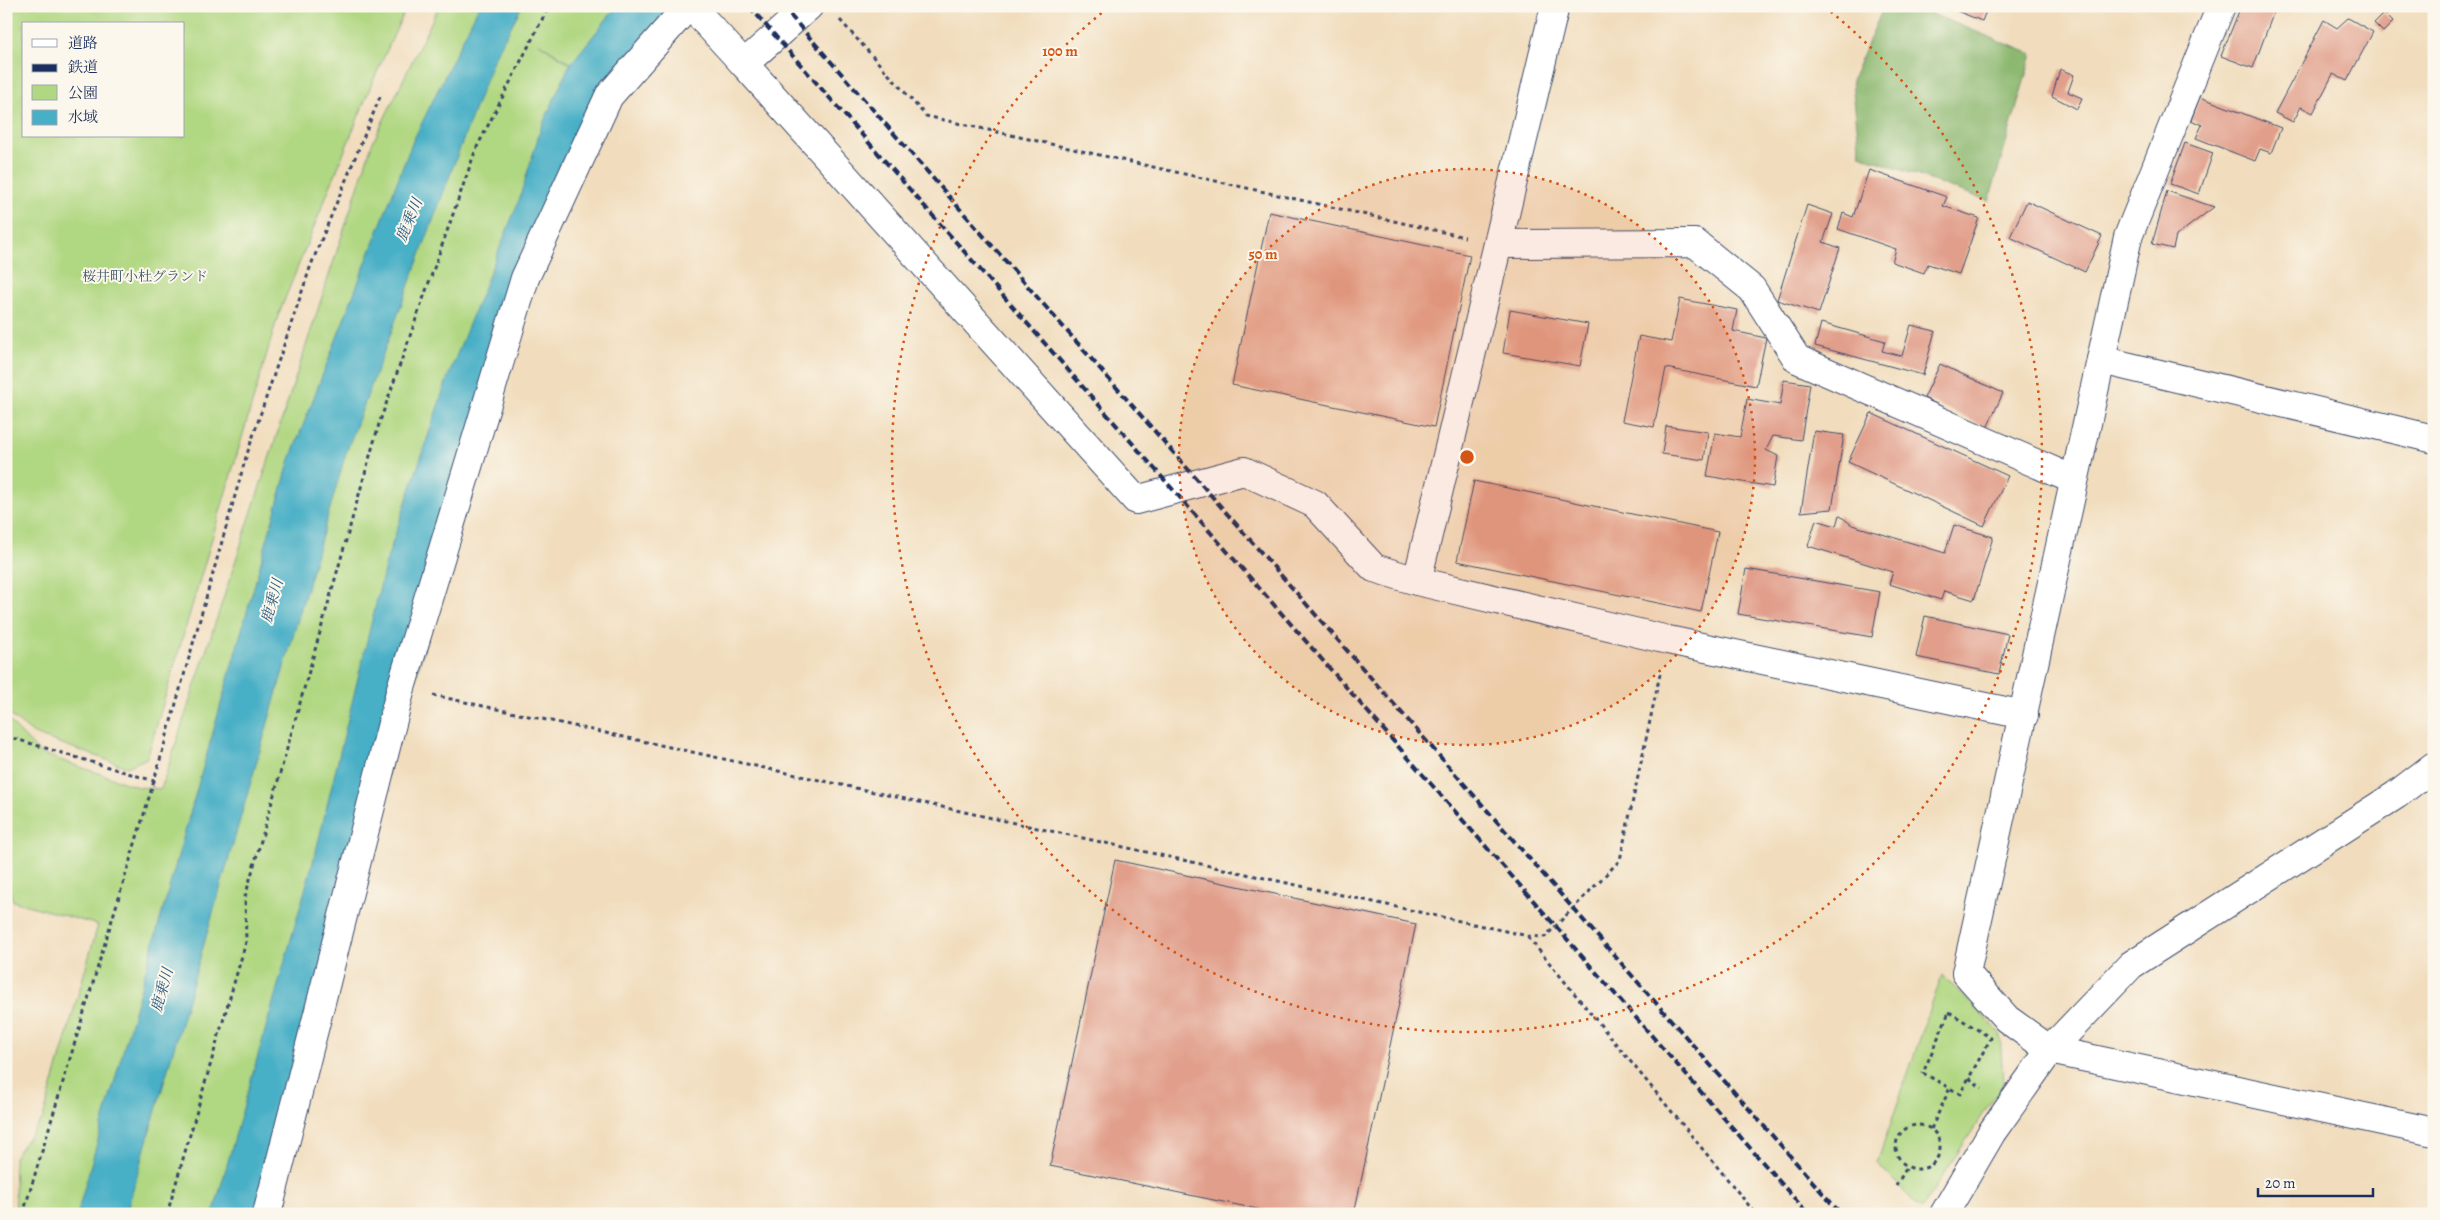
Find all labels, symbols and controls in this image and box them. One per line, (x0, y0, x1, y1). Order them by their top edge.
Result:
legend (22, 22, 185, 138)
text: 道路 (68, 33, 98, 53)
text: 100 m (1042, 41, 1078, 61)
text: 鉄道 (68, 57, 98, 77)
text: 公園 (68, 83, 98, 103)
text: 水域 (68, 107, 98, 127)
water label: 鹿乗川 (391, 194, 428, 245)
text: 50 m (1248, 244, 1278, 264)
park label: 桜井町小杜グランド (82, 267, 208, 286)
centre of rings (1458, 448, 1476, 466)
water label: 鹿乗川 (256, 575, 288, 625)
water label: 鹿乗川 (146, 964, 178, 1014)
scale bar (2258, 1165, 2372, 1197)
text: 20 m (2265, 1173, 2296, 1193)

